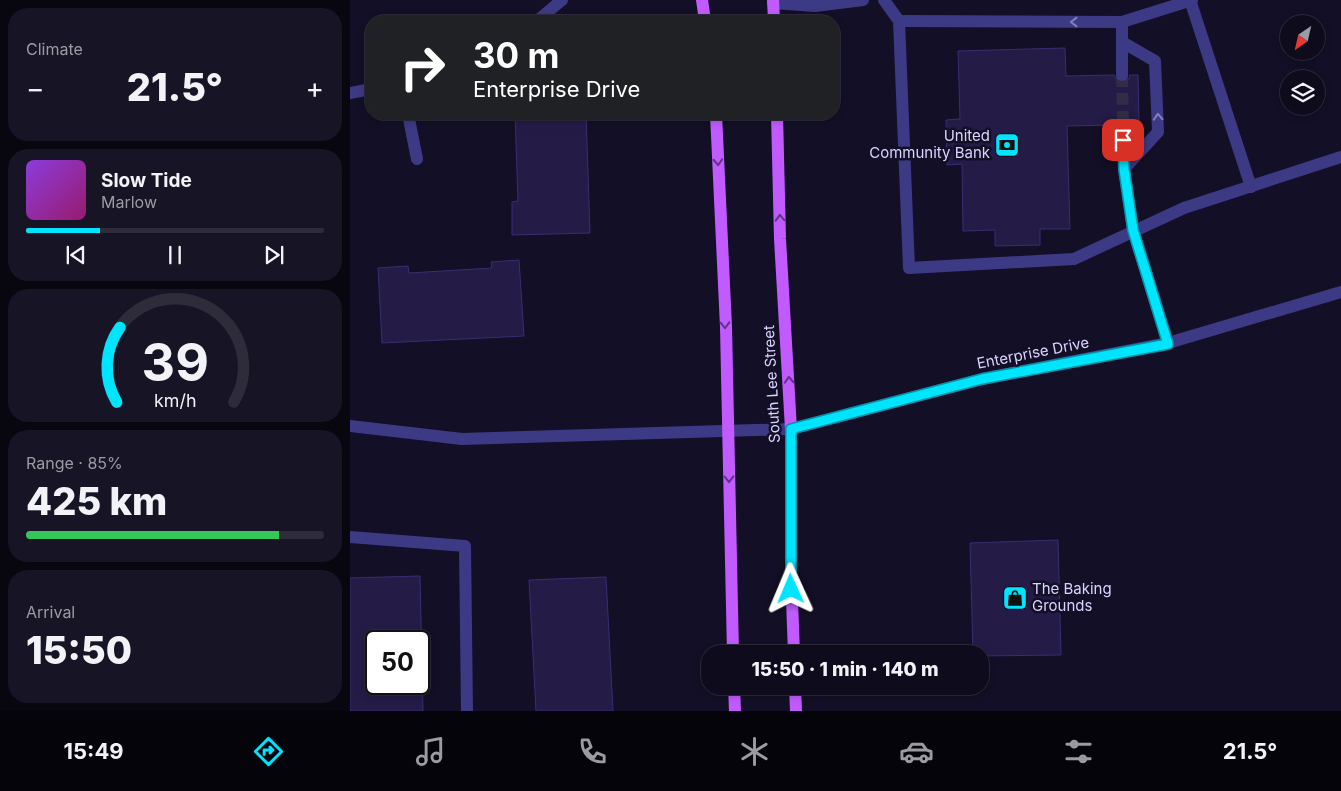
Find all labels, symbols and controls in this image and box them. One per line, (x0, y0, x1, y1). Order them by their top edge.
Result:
north arrow (1280, 15, 1325, 60)
map controls (1280, 15, 1325, 115)
one-way arrow (1069, 17, 1077, 27)
text: 30 m (473, 34, 559, 76)
icon: right (390, 35, 455, 100)
text: Climate (26, 39, 83, 59)
text: 21.5° (127, 64, 223, 110)
button: layers (1280, 70, 1325, 115)
text: − (26, 71, 45, 105)
text: + (305, 71, 324, 105)
text: Enterprise Drive (473, 76, 640, 102)
one-way arrow (1152, 112, 1163, 120)
pin (1102, 119, 1144, 161)
place label: United Community Bank (869, 126, 991, 162)
icon: arrive (1109, 126, 1137, 154)
bank icon: United Community Bank (994, 132, 1020, 158)
one-way arrow (713, 159, 724, 167)
text: Slow Tide (101, 169, 192, 192)
text: Marlow (101, 192, 157, 212)
one-way arrow (774, 214, 785, 222)
icon: previous (62, 241, 90, 269)
icon: pause (161, 241, 189, 269)
icon: next (260, 241, 288, 269)
one-way arrow (720, 321, 731, 329)
street label: South Lee Street (759, 325, 784, 443)
text: 39 (141, 331, 209, 394)
street label: Enterprise Drive (975, 332, 1091, 373)
one-way arrow (783, 376, 794, 384)
text: km/h (154, 390, 196, 411)
text: Range · 85% (26, 453, 123, 473)
one-way arrow (724, 475, 735, 483)
text: 425 km (26, 478, 167, 524)
position arrow (764, 562, 816, 614)
place label: The Baking Grounds (1032, 579, 1112, 615)
shop icon: The Baking Grounds (1002, 585, 1028, 611)
text: Arrival (26, 602, 75, 622)
text: 15:50 (26, 627, 132, 673)
speed limit sign: 50 (365, 630, 430, 695)
text: 15:50 · 1 min · 140 m (751, 658, 939, 681)
icon: directions (251, 734, 286, 769)
icon: music (413, 734, 448, 769)
icon: phone (575, 734, 610, 769)
icon: climate (737, 734, 772, 769)
icon: car (899, 734, 934, 769)
icon: filters (1061, 734, 1096, 769)
text: 15:49 (64, 738, 124, 764)
text: 21.5° (1223, 738, 1277, 764)

